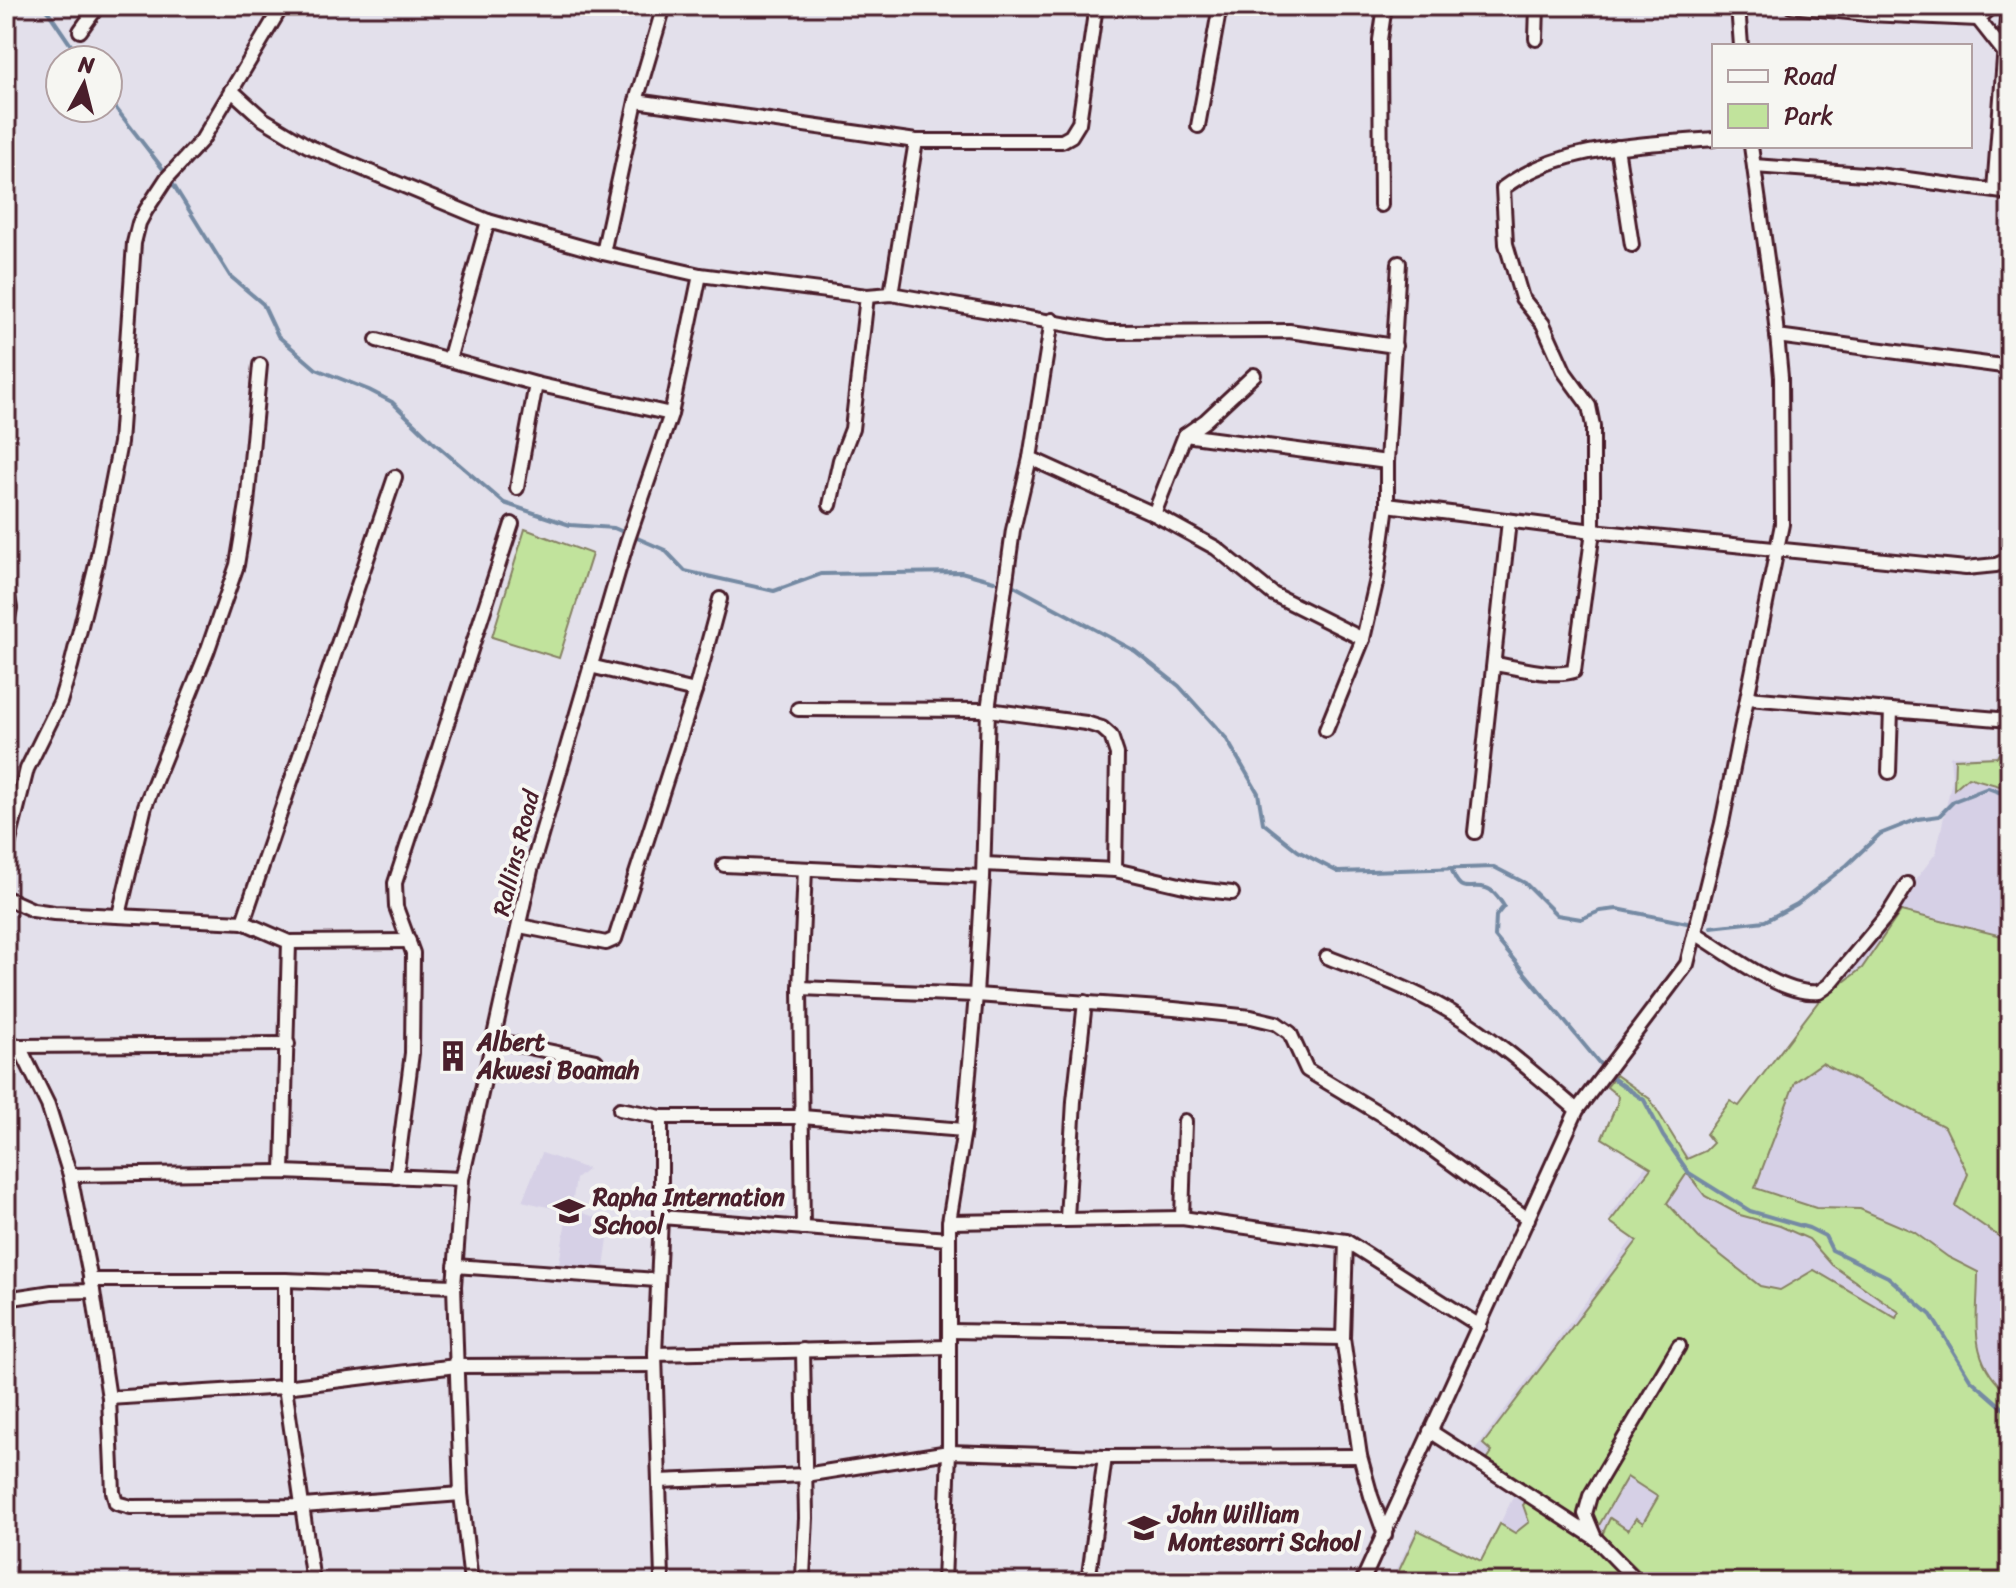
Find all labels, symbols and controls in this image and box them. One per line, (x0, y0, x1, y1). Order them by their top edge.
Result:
north arrow (44, 44, 124, 124)
text: N (75, 44, 97, 85)
legend (1712, 44, 1972, 148)
text: Road (1784, 55, 1838, 97)
text: Park (1784, 95, 1833, 137)
street label: Rallins Road (480, 784, 552, 920)
place label: Albert Akwesi Boamah (476, 1021, 640, 1091)
building icon: Albert Akwesi Boamah (436, 1039, 470, 1073)
place label: Rapha Internation School (592, 1176, 785, 1246)
school or university icon: Rapha Internation School (552, 1194, 586, 1228)
place label: John William Montesorri School (1166, 1493, 1361, 1563)
school or university icon: John William Montesorri School (1127, 1511, 1161, 1545)

